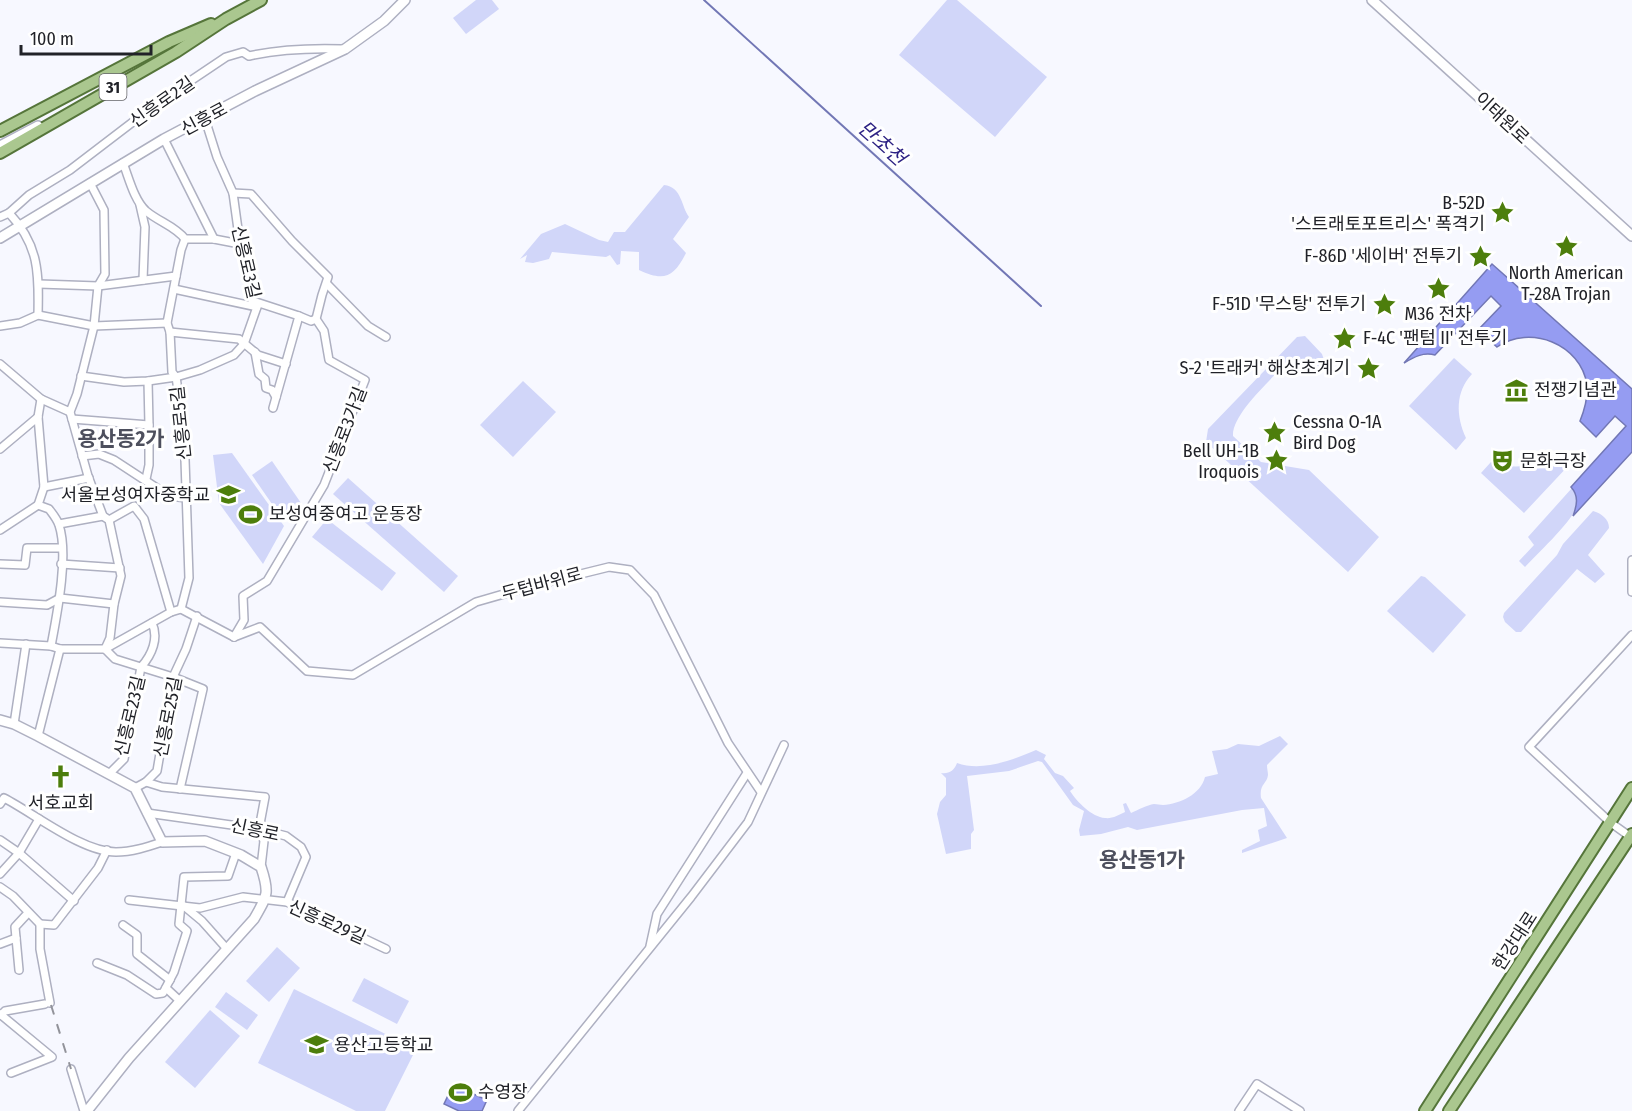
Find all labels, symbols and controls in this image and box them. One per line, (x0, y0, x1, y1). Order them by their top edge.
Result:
scale bar (21, 18, 152, 56)
text: 100 m (30, 28, 74, 50)
street label: 신흥로2길 (125, 72, 199, 132)
road number: 31 (100, 74, 126, 100)
street label: 이태원로 (1470, 87, 1534, 149)
street label: 신흥로 (177, 98, 231, 140)
water label: 만초천 (853, 116, 912, 172)
place label: B-52D '스트래토포트리스' 폭격기 (1291, 192, 1485, 235)
place icon: B-52D '스트래토포트리스' 폭격기 (1490, 200, 1516, 226)
street label: 신흥로3길 (227, 223, 265, 301)
place icon: North American T-28A Trojan (1553, 234, 1579, 260)
place icon: F-86D '세이버' 전투기 (1467, 243, 1493, 269)
place label: F-86D '세이버' 전투기 (1304, 245, 1462, 267)
place label: North American T-28A Trojan (1508, 262, 1624, 305)
place icon: M36 전차 (1425, 275, 1451, 301)
place icon: F-51D '무스탕' 전투기 (1371, 291, 1397, 317)
place label: F-51D '무스탕' 전투기 (1212, 293, 1366, 315)
place label: M36 전차 (1404, 303, 1472, 325)
place icon: F-4C '팬텀 II' 전투기 (1332, 325, 1358, 351)
place label: F-4C '팬텀 II' 전투기 (1363, 327, 1507, 349)
place icon: S-2 '트래커' 해상초계기 (1355, 355, 1381, 381)
place label: S-2 '트래커' 해상초계기 (1179, 357, 1350, 379)
museum icon: 전쟁기념관 (1503, 377, 1529, 403)
place label: 전쟁기념관 (1534, 379, 1617, 401)
street label: 신흥로3가길 (318, 384, 372, 476)
street label: 신흥로5길 (166, 385, 196, 461)
place label: Cessna O-1A Bird Dog (1293, 411, 1382, 454)
place icon: Cessna O-1A Bird Dog (1262, 419, 1288, 445)
district label: 용산동2가 (77, 426, 165, 452)
place label: Bell UH-1B Iroquois (1183, 440, 1259, 483)
place icon: Bell UH-1B Iroquois (1264, 448, 1290, 474)
theatre icon: 문화극장 (1489, 448, 1515, 474)
place label: 문화극장 (1520, 450, 1586, 472)
school or university icon: 서울보성여자중학교 (215, 482, 241, 508)
place label: 서울보성여자중학교 (61, 484, 210, 506)
sports icon: 보성여중여고 운동장 (238, 501, 264, 527)
place label: 보성여중여고 운동장 (269, 503, 422, 525)
street label: 두텁바위로 (499, 563, 585, 605)
street label: 신흥로23길 (110, 673, 150, 759)
street label: 신흥로25길 (149, 674, 187, 760)
church icon: 서호교회 (48, 764, 74, 790)
place label: 서호교회 (28, 792, 94, 814)
street label: 신흥로 (228, 814, 282, 846)
district label: 용산동1가 (1099, 847, 1185, 873)
street label: 신흥로29길 (285, 895, 369, 949)
street label: 한강대로 (1488, 907, 1542, 975)
school or university icon: 용산고등학교 (303, 1032, 329, 1058)
place label: 용산고등학교 (334, 1034, 433, 1056)
sports icon: 수영장 (447, 1079, 473, 1105)
place label: 수영장 (478, 1081, 528, 1103)

